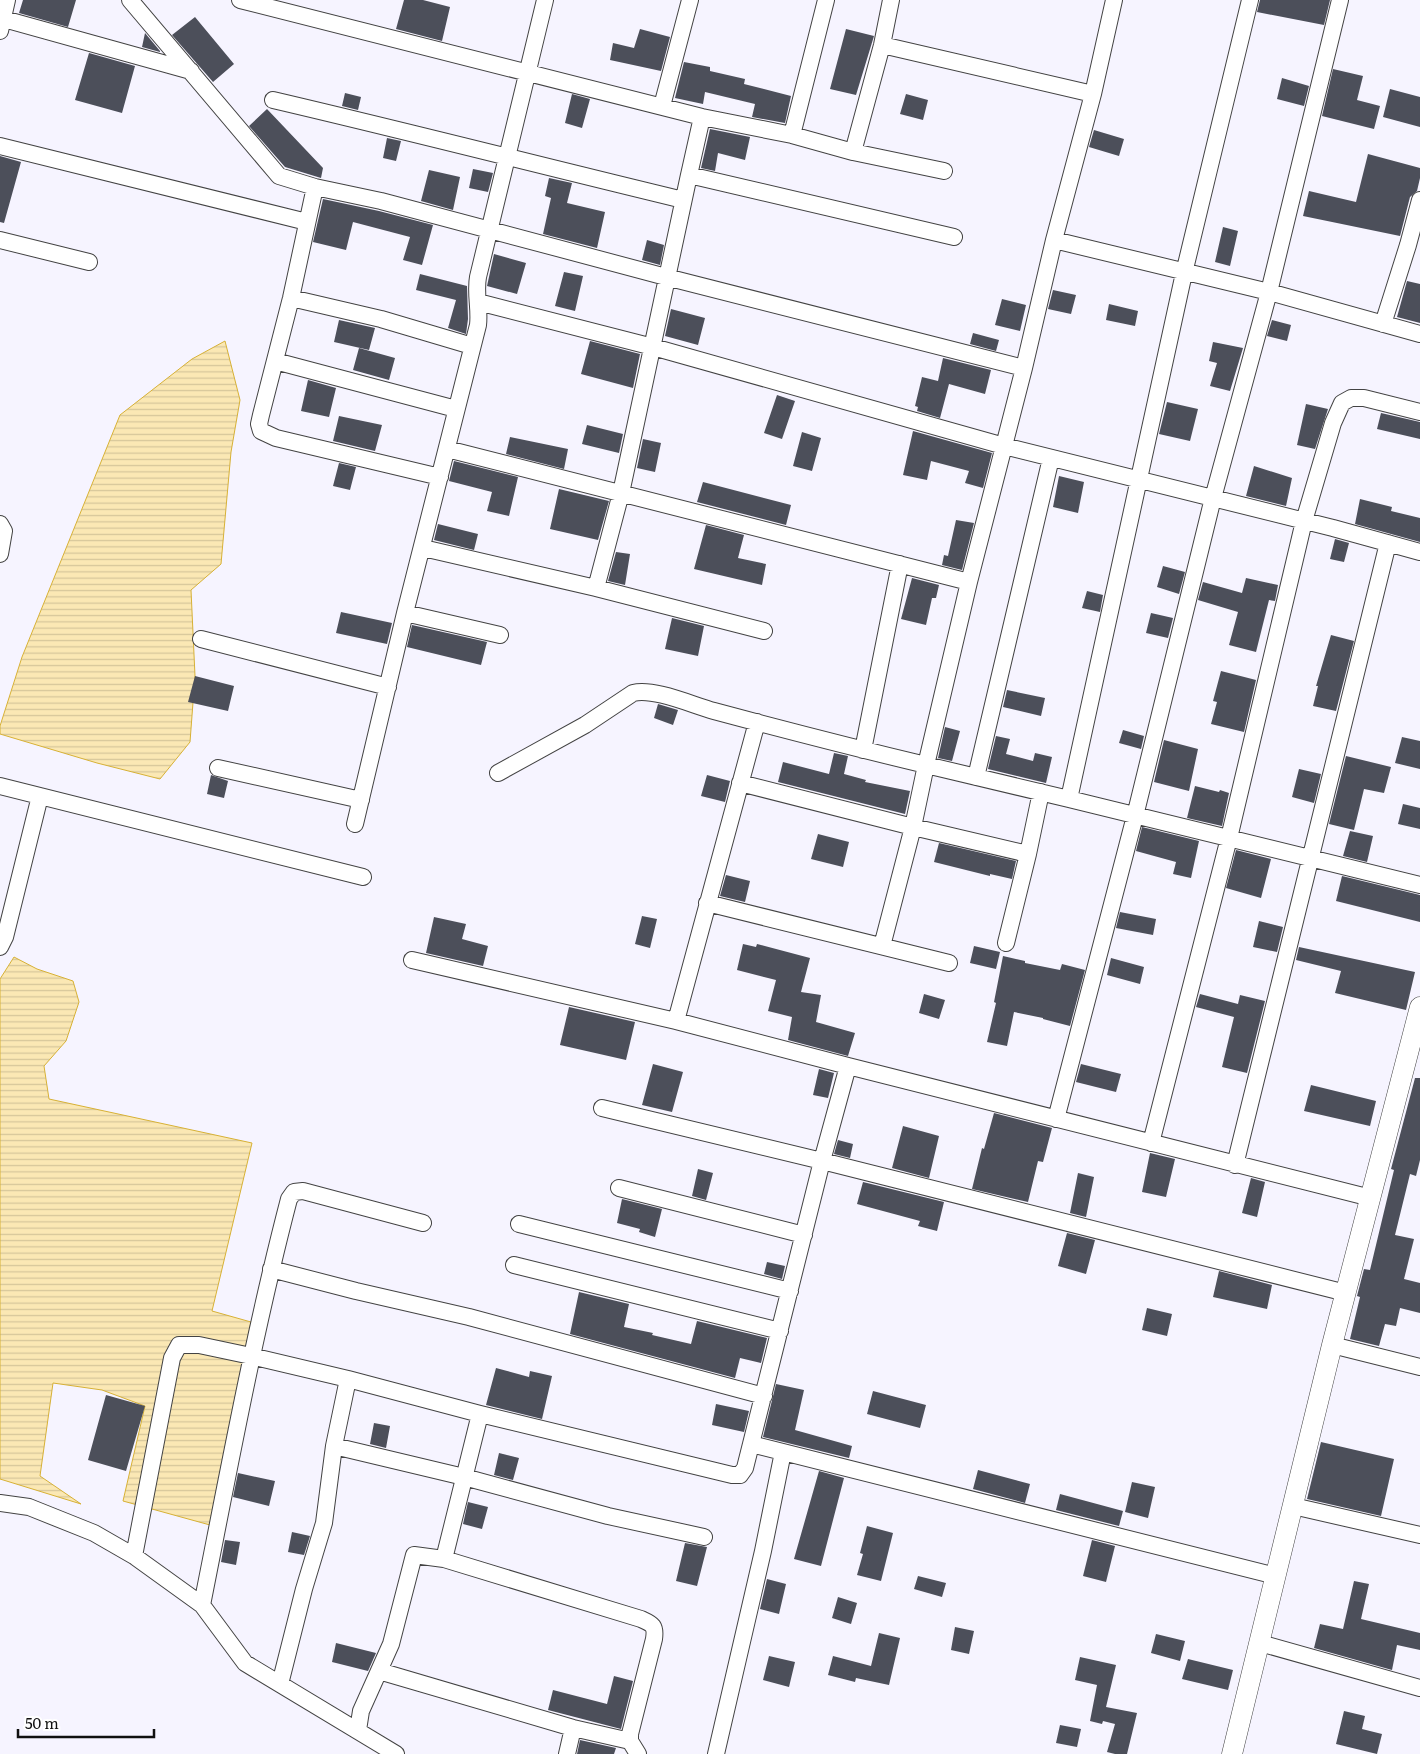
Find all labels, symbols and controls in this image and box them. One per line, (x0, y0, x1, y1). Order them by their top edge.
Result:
scale bar (18, 1706, 154, 1738)
text: 50 m (25, 1711, 59, 1734)

